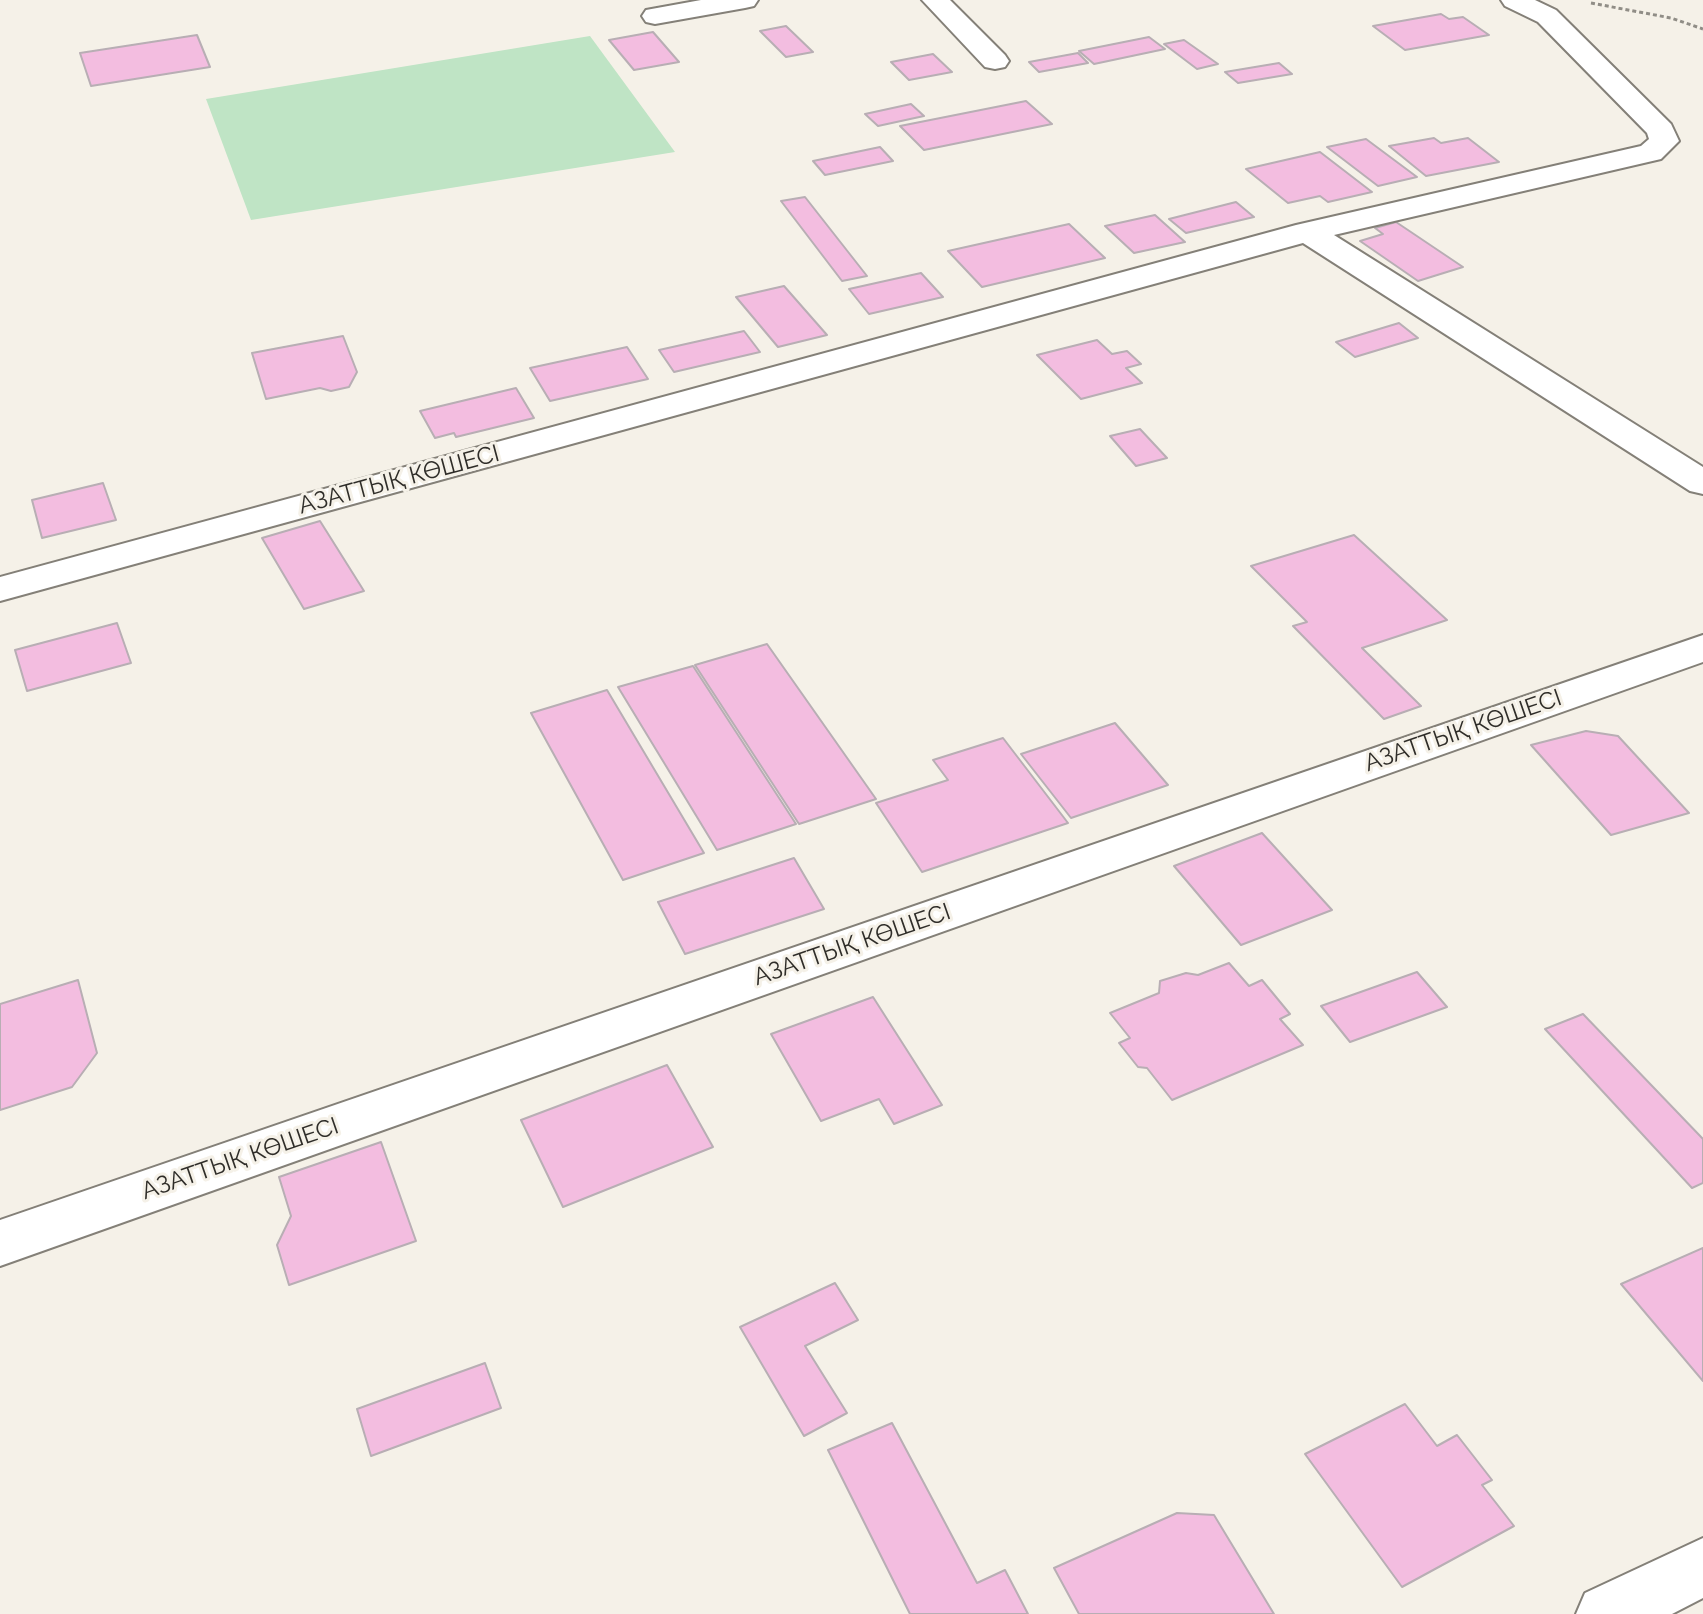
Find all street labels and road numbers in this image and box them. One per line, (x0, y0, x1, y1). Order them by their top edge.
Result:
street label: АЗАТТЫҚ КӨШЕСІ (295, 439, 503, 521)
street label: АЗАТТЫҚ КӨШЕСІ (1361, 684, 1565, 778)
street label: АЗАТТЫҚ КӨШЕСІ (750, 898, 954, 992)
street label: АЗАТТЫҚ КӨШЕСІ (138, 1112, 342, 1206)

